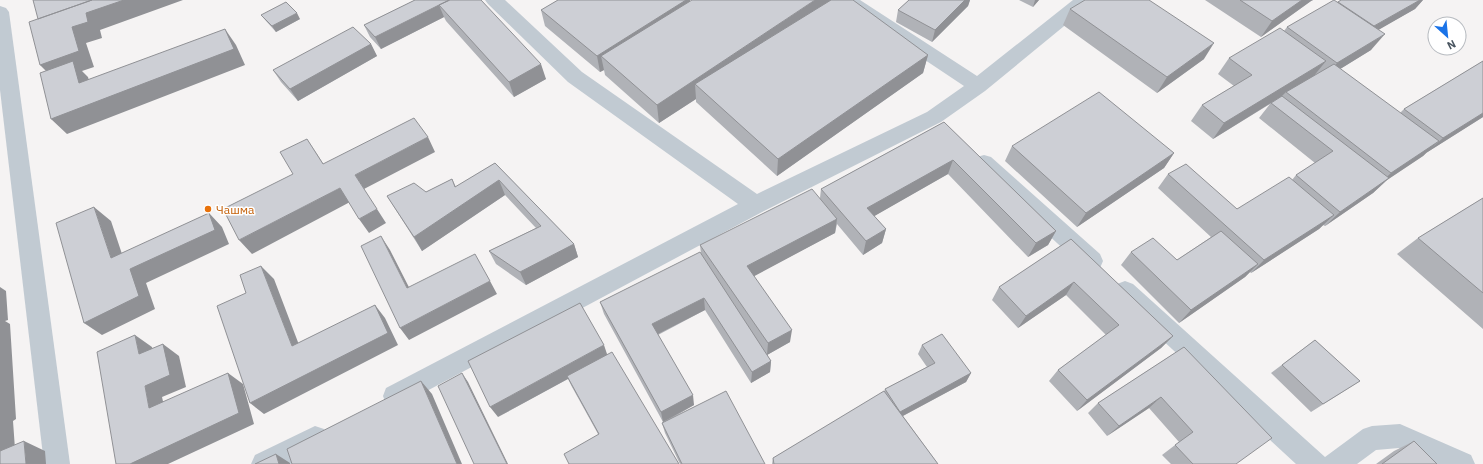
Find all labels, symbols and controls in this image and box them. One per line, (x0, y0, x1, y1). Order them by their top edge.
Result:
north arrow (1427, 16, 1467, 56)
text: N (1445, 37, 1458, 53)
place label: Чашма (216, 202, 255, 217)
marker: Чашма (203, 204, 213, 214)

